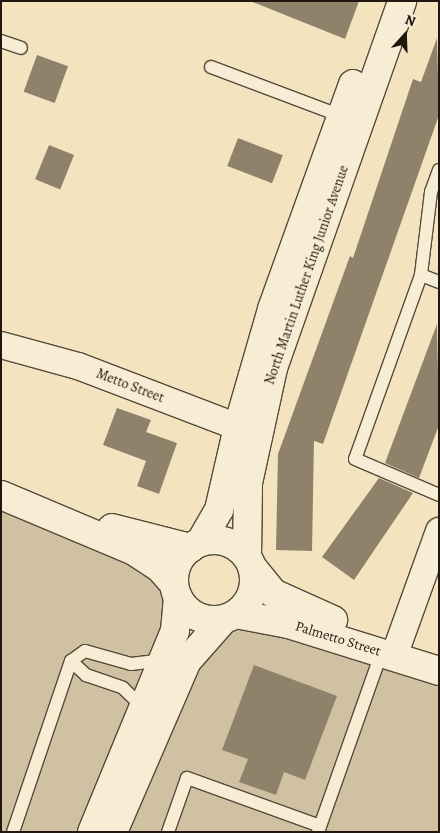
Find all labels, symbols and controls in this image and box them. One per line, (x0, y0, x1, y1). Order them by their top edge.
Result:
north arrow (380, 10, 430, 60)
text: N (402, 10, 418, 31)
street label: North Martin Luther King Junior Avenue (261, 163, 353, 387)
street label: Metto Street (94, 365, 166, 407)
street label: Palmetto Street (293, 618, 383, 660)

